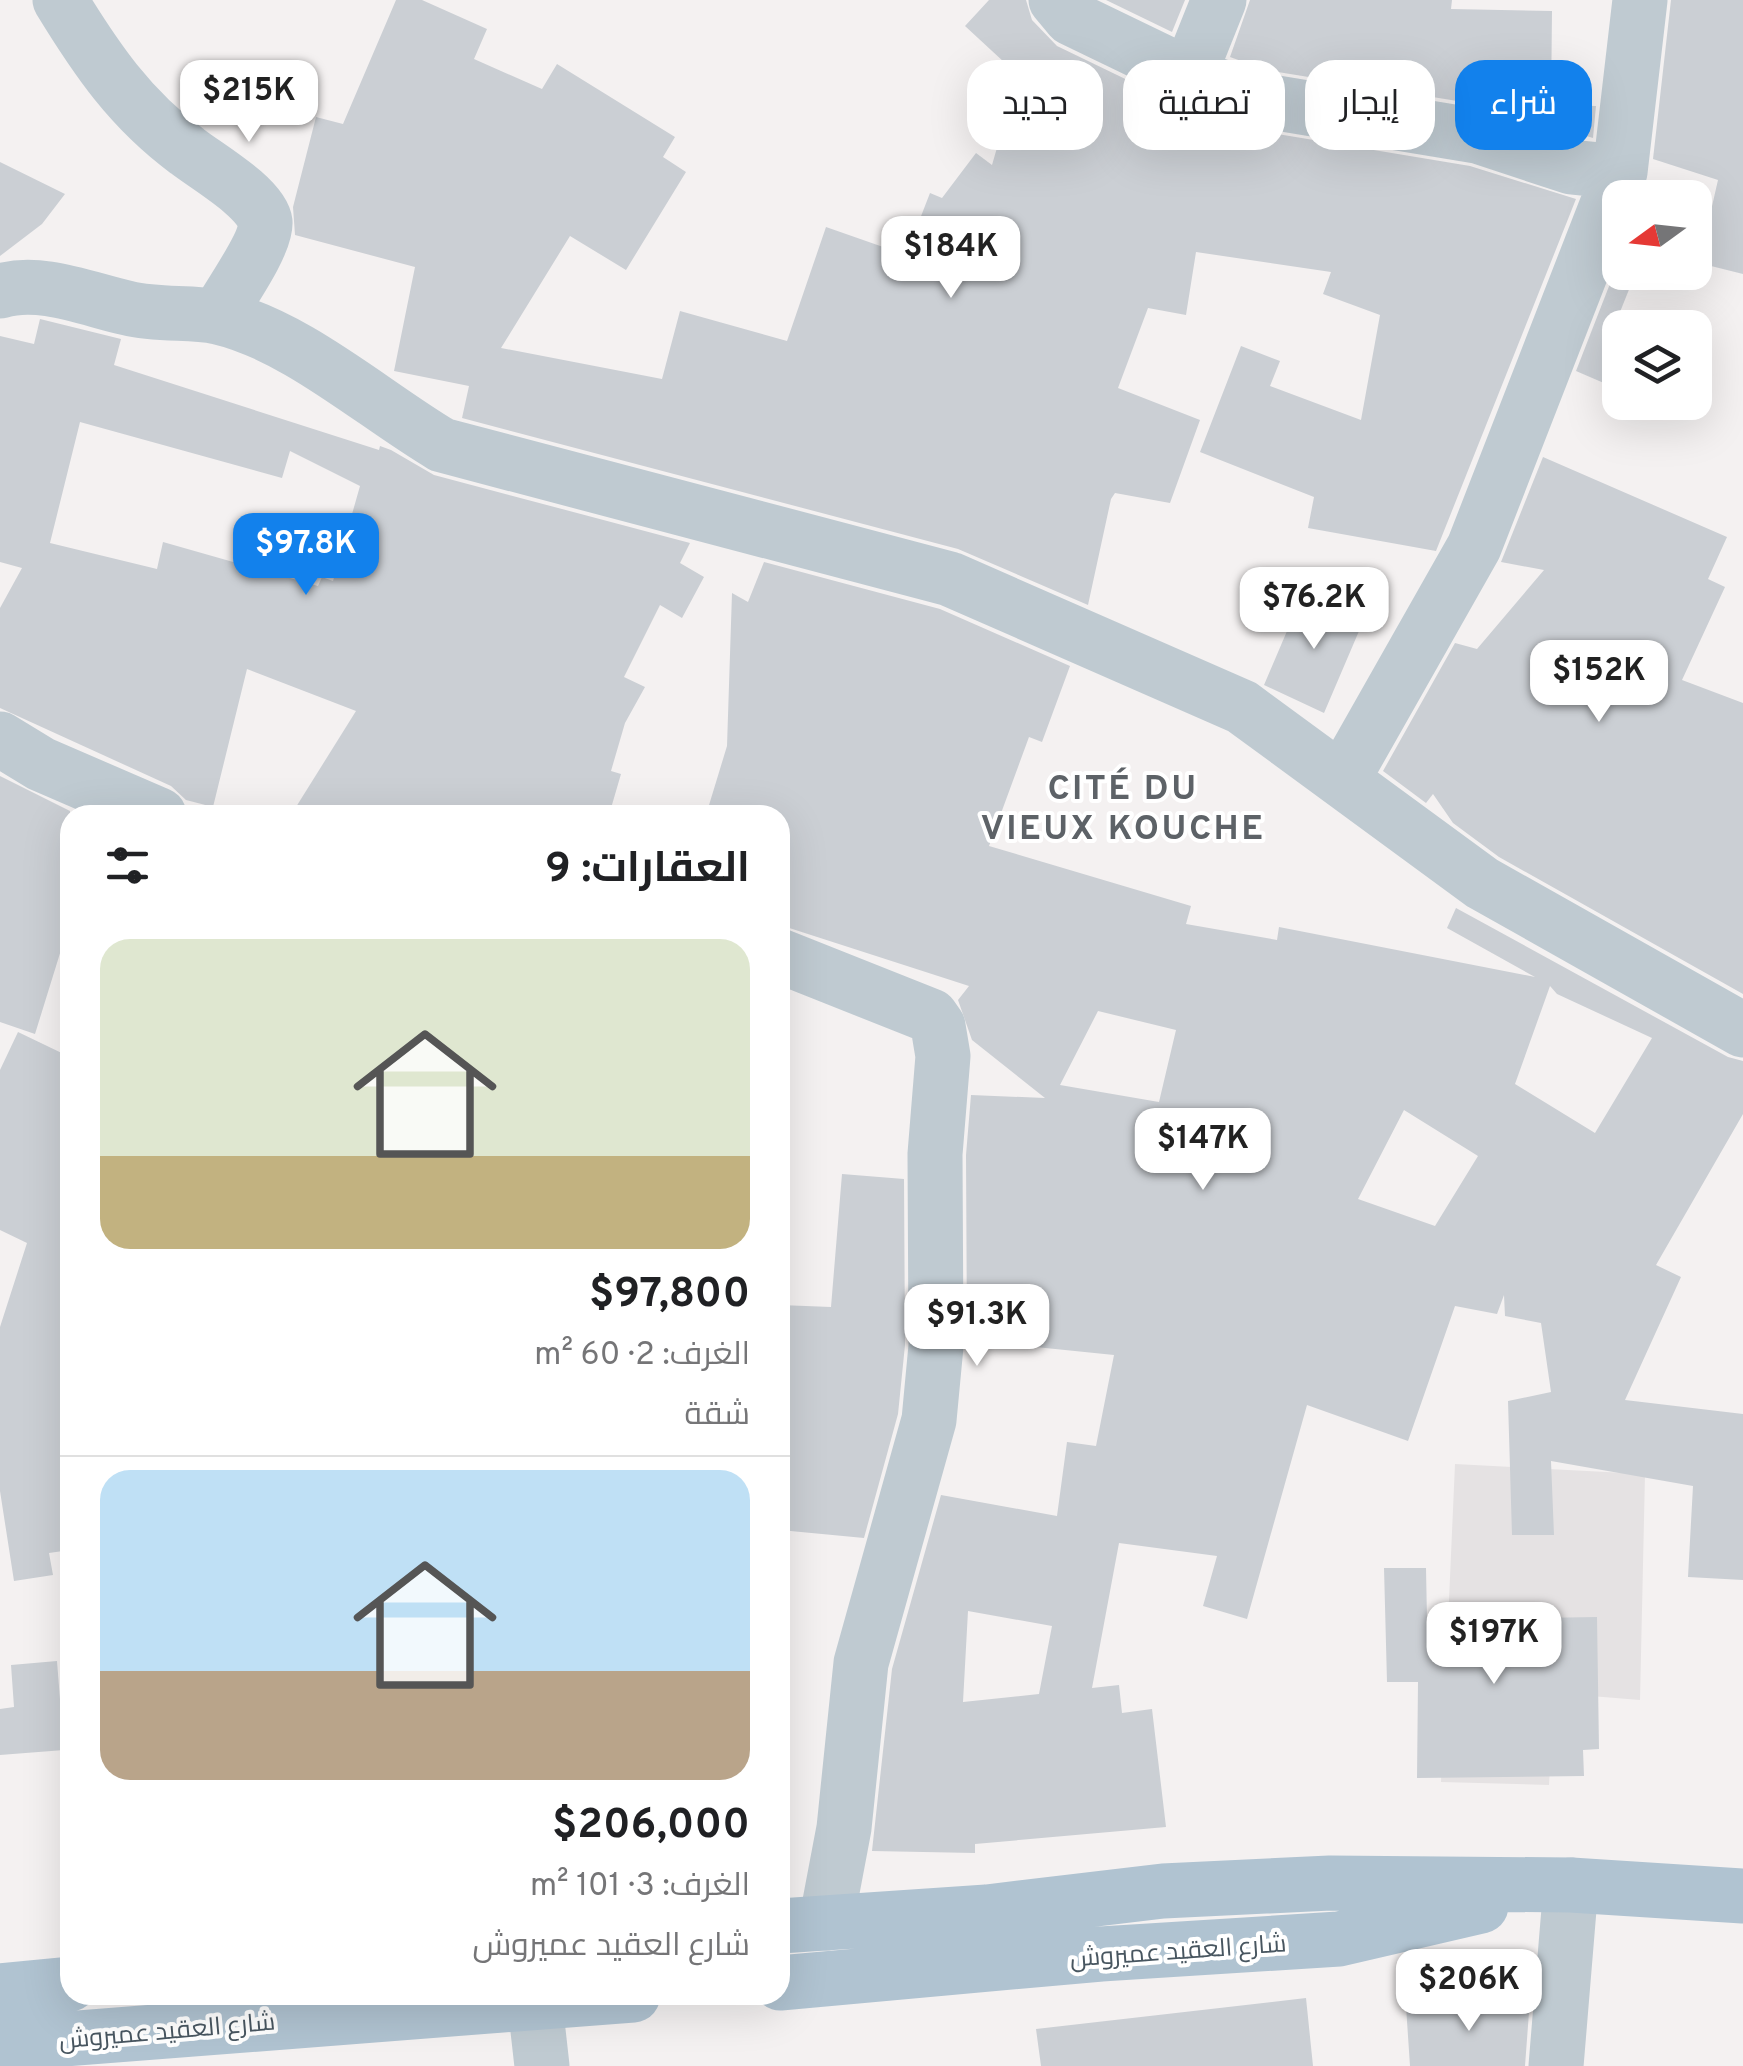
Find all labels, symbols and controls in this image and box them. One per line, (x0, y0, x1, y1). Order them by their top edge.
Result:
pin: $215K (179, 60, 319, 145)
chip: جديد (967, 60, 1103, 150)
chip: تصفية (1123, 60, 1285, 150)
chip: إيجار (1305, 60, 1435, 150)
chip: شراء (1455, 60, 1592, 150)
text: $215K (202, 72, 296, 112)
north arrow (1602, 180, 1712, 290)
map controls (1602, 180, 1712, 420)
pin: $184K (881, 216, 1021, 301)
text: $184K (903, 228, 999, 268)
button: layers (1602, 310, 1712, 420)
pin: $97.8K (225, 513, 387, 598)
text: $97.8K (255, 525, 357, 565)
pin: $76.2K (1233, 567, 1395, 652)
text: $76.2K (1262, 579, 1366, 619)
pin: $152K (1529, 640, 1669, 725)
text: $152K (1552, 652, 1646, 692)
district label: CITÉ DU VIEUX KOUCHE (980, 767, 1266, 852)
icon: filters (100, 838, 155, 893)
text: العقارات: 9 (545, 844, 750, 897)
icon: home (335, 1004, 515, 1184)
pin: $147K (1133, 1108, 1273, 1193)
text: $147K (1157, 1120, 1249, 1160)
text: $97,800 (589, 1269, 750, 1322)
pin: $91.3K (896, 1284, 1058, 1369)
text: $91.3K (926, 1296, 1028, 1336)
text: الغرف: 2 · 60 m² (534, 1336, 750, 1376)
text: شقة (685, 1396, 750, 1436)
icon: home (335, 1535, 515, 1715)
pin: $197K (1424, 1602, 1564, 1687)
text: $197K (1449, 1614, 1539, 1654)
text: $206,000 (552, 1800, 750, 1853)
text: الغرف: 3 · 101 m² (530, 1867, 750, 1907)
text: شارع العقيد عميروش (472, 1927, 750, 1967)
street label: شارع العقيد عميروش (1069, 1929, 1287, 1977)
pin: $206K (1399, 1949, 1539, 2034)
text: $206K (1418, 1961, 1520, 2001)
street label: شارع العقيد عميروش (58, 2008, 277, 2058)

